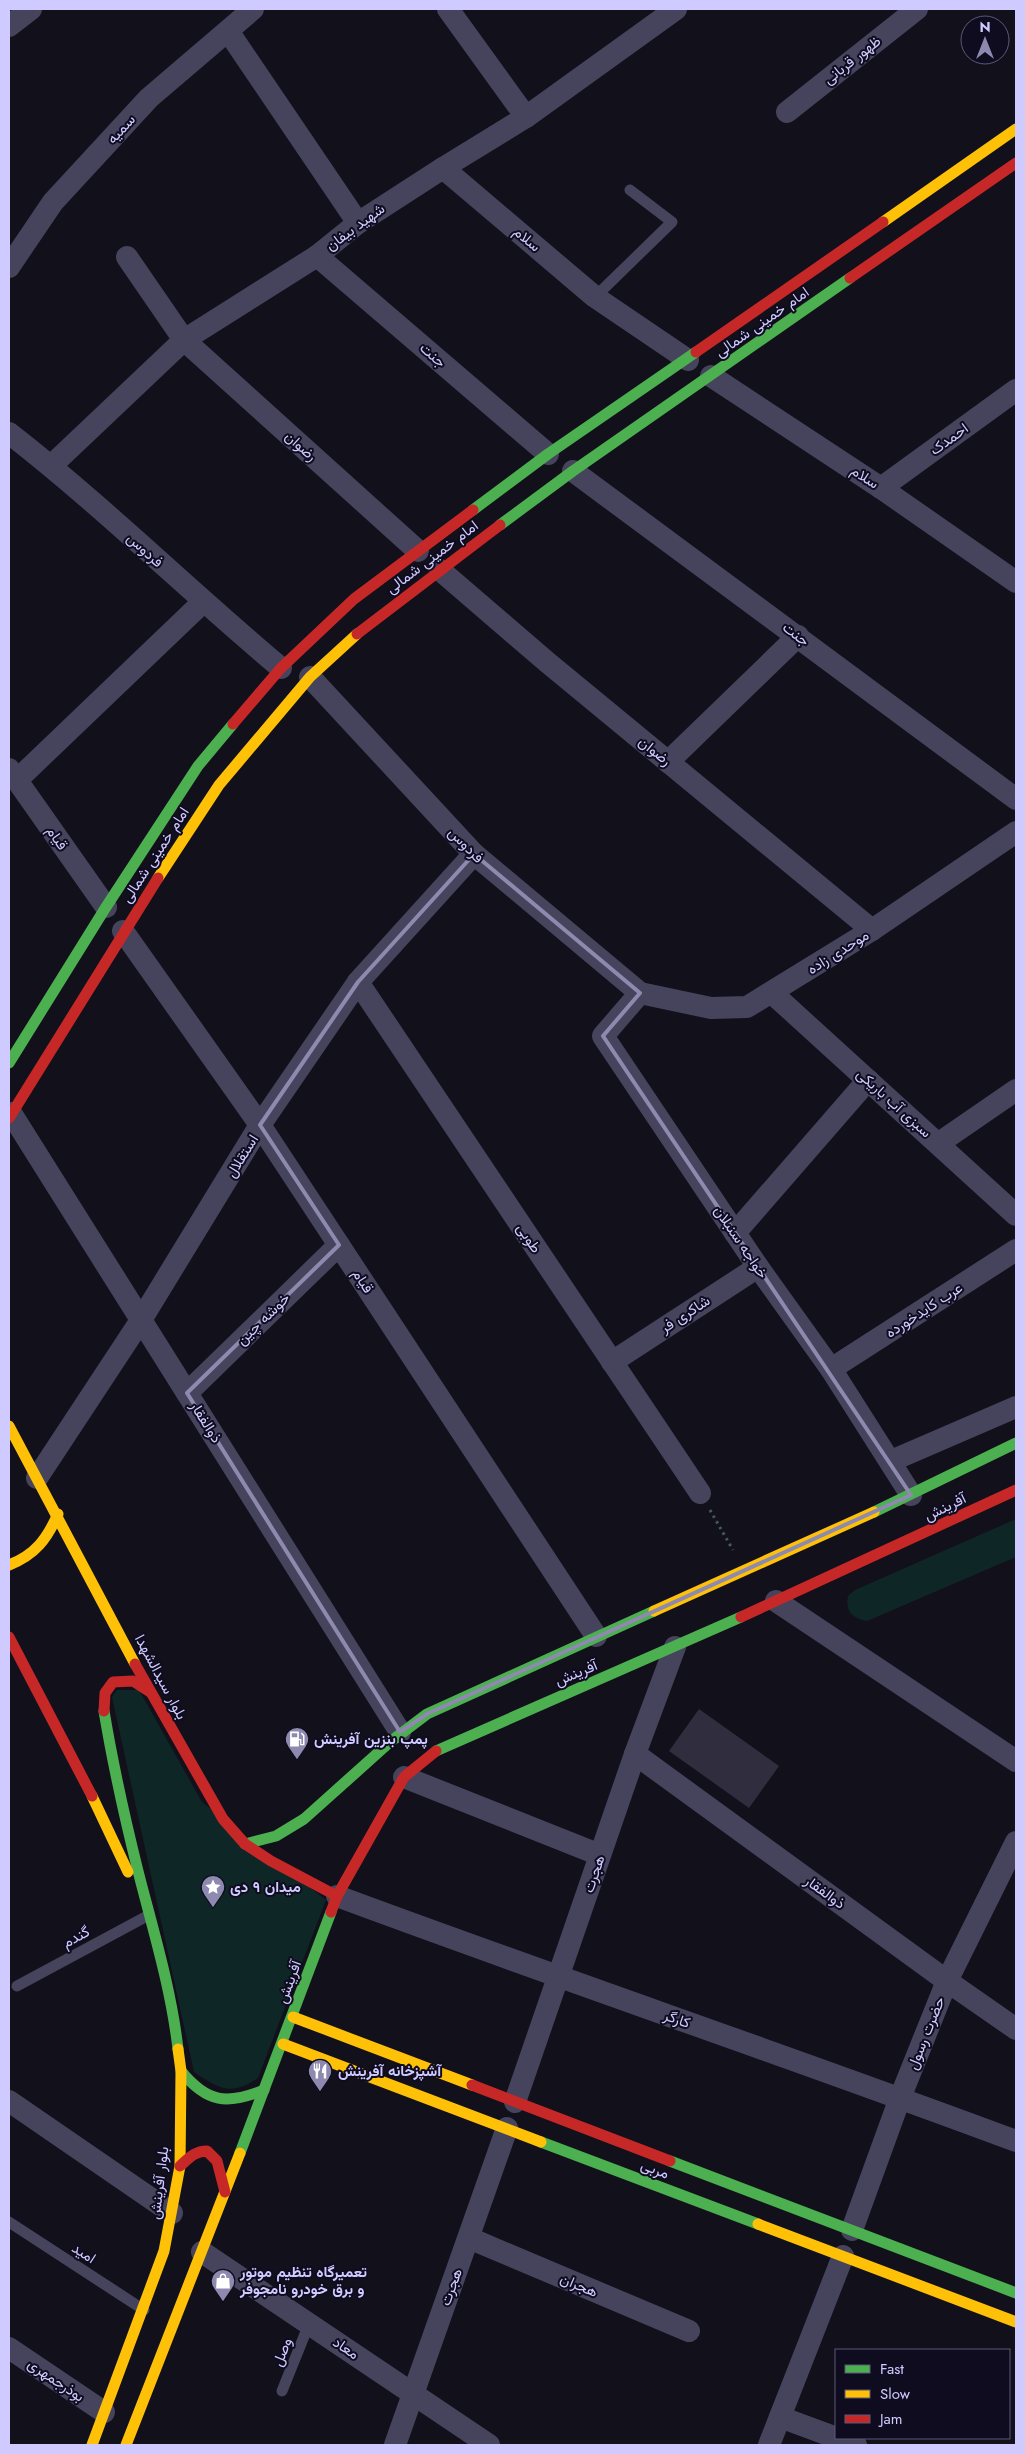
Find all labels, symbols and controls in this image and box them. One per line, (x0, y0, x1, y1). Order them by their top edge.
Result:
north arrow (960, 15, 1010, 65)
text: N (979, 17, 991, 37)
street label: ظهور قربانی (818, 30, 886, 90)
street label: سمیه (101, 109, 141, 149)
street label: شهید بیفان (321, 198, 389, 256)
street label: سلام (509, 221, 546, 257)
street label: امام خمینی شمالی (710, 281, 814, 363)
street label: جنت (415, 337, 451, 373)
street label: احمدک (925, 417, 973, 461)
street label: رضوان (280, 426, 322, 466)
street label: سلام (847, 460, 884, 494)
street label: امام خمینی شمالی (381, 515, 483, 599)
street label: فردوس (122, 527, 168, 573)
street label: جنت (778, 616, 814, 652)
street label: رضوان (634, 731, 676, 771)
street label: امام خمینی شمالی (116, 803, 194, 907)
street label: قیام (41, 821, 73, 855)
street label: فردوس (443, 822, 489, 868)
street label: موحدی زاده (803, 924, 873, 980)
street label: سبزی آب باریکی (852, 1063, 937, 1143)
street label: استقلال (220, 1130, 264, 1182)
street label: خواجه سنبلان (708, 1201, 774, 1283)
street label: طوبی (511, 1219, 547, 1258)
street label: قیام (347, 1264, 379, 1298)
street label: عرب کایدخورده (881, 1277, 967, 1343)
street label: خوشه چین (231, 1288, 295, 1350)
street label: شاکری فر (655, 1289, 715, 1339)
street label: ذوالفقار (184, 1396, 227, 1447)
street label: آفرینش (920, 1487, 971, 1527)
street label: بلوار سیدالشهدا (129, 1631, 193, 1723)
street label: آفرینش (551, 1654, 602, 1692)
fuel station icon: پمپ بنزین آفرینش (284, 1726, 310, 1760)
place label: پمپ بنزین آفرینش (314, 1728, 428, 1750)
street label: هجرت (577, 1852, 611, 1896)
street label: ذوالفقار (799, 1869, 850, 1914)
place icon: میدان ۹ دی (200, 1874, 226, 1908)
place label: میدان ۹ دی (230, 1876, 301, 1898)
street label: گندم (58, 1920, 94, 1953)
street label: آفرینش (271, 1956, 307, 2007)
street label: حضرت رسول (901, 1993, 951, 2073)
street label: کارگر (660, 2004, 694, 2034)
restaurant icon: آشپزخانه آفرینش (307, 2058, 333, 2092)
place label: آشپزخانه آفرینش (338, 2060, 442, 2082)
street label: بلوار آفرینش (144, 2145, 174, 2221)
street label: مربی (638, 2154, 672, 2184)
street label: امید (68, 2237, 100, 2269)
place label: تعمیرگاه تنظیم موتور و برق خودرو نامجوفر (239, 2261, 367, 2300)
street label: هجرت (434, 2265, 468, 2309)
street label: هجران (557, 2267, 601, 2303)
shop icon: تعمیرگاه تنظیم موتور و برق خودرو نامجوفر (210, 2268, 236, 2302)
street label: معاد (328, 2331, 364, 2365)
street label: وصل (266, 2334, 298, 2370)
legend (835, 2349, 1010, 2439)
street label: بوذرجمهری (23, 2353, 89, 2407)
text: Fast (880, 2358, 904, 2380)
text: Slow (880, 2383, 911, 2405)
text: Jam (878, 2408, 903, 2430)

